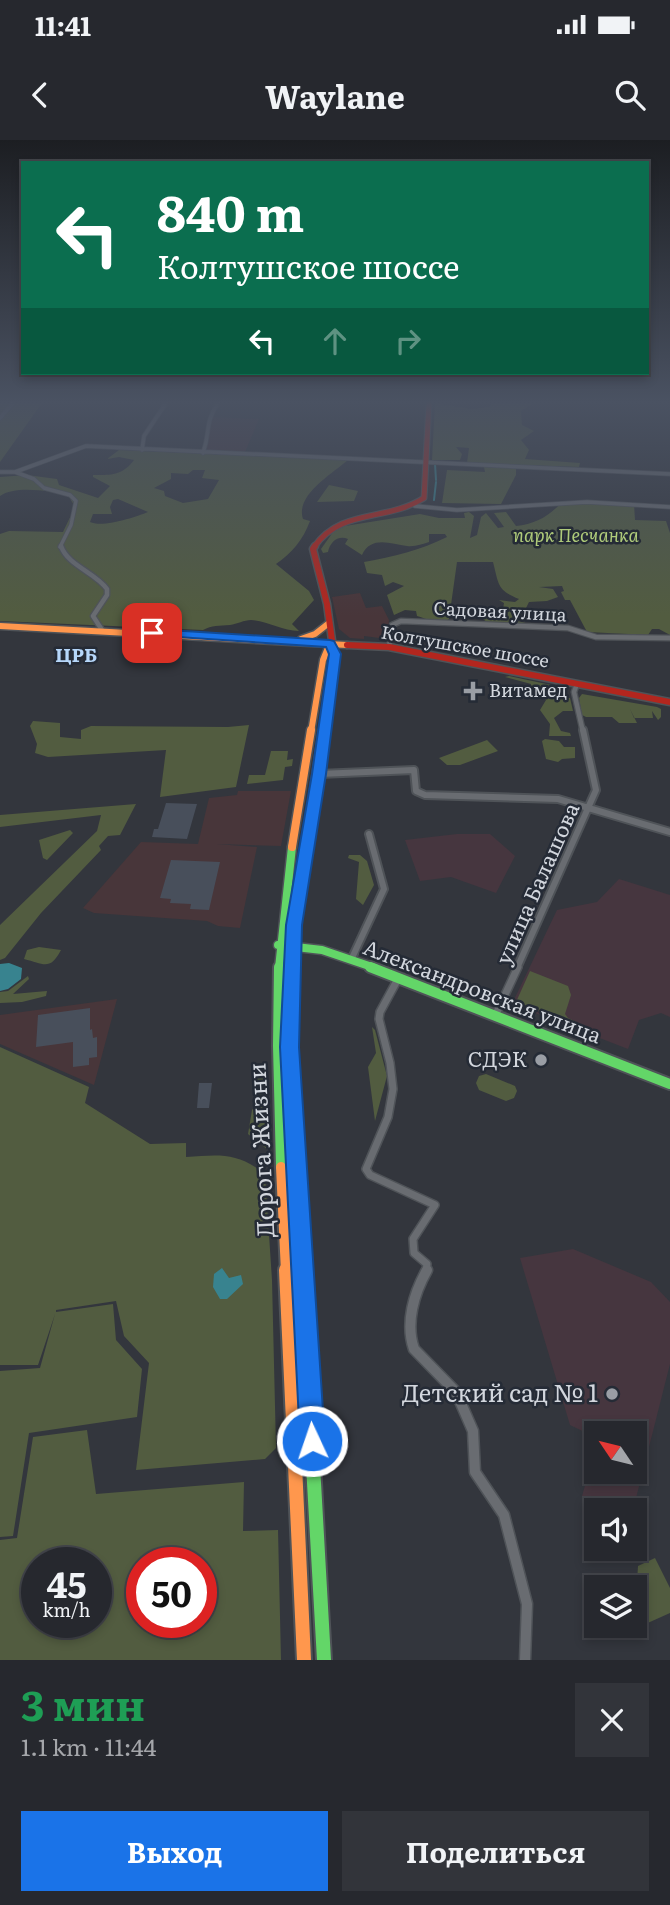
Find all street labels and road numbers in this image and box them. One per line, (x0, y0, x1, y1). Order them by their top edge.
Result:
street label: Садовая улица (433, 594, 568, 627)
street label: Колтушское шоссе (379, 617, 551, 674)
street label: улица Балашова (486, 796, 586, 969)
street label: Александровская улица (359, 930, 607, 1050)
street label: Дорога Жизни (237, 1062, 282, 1238)

